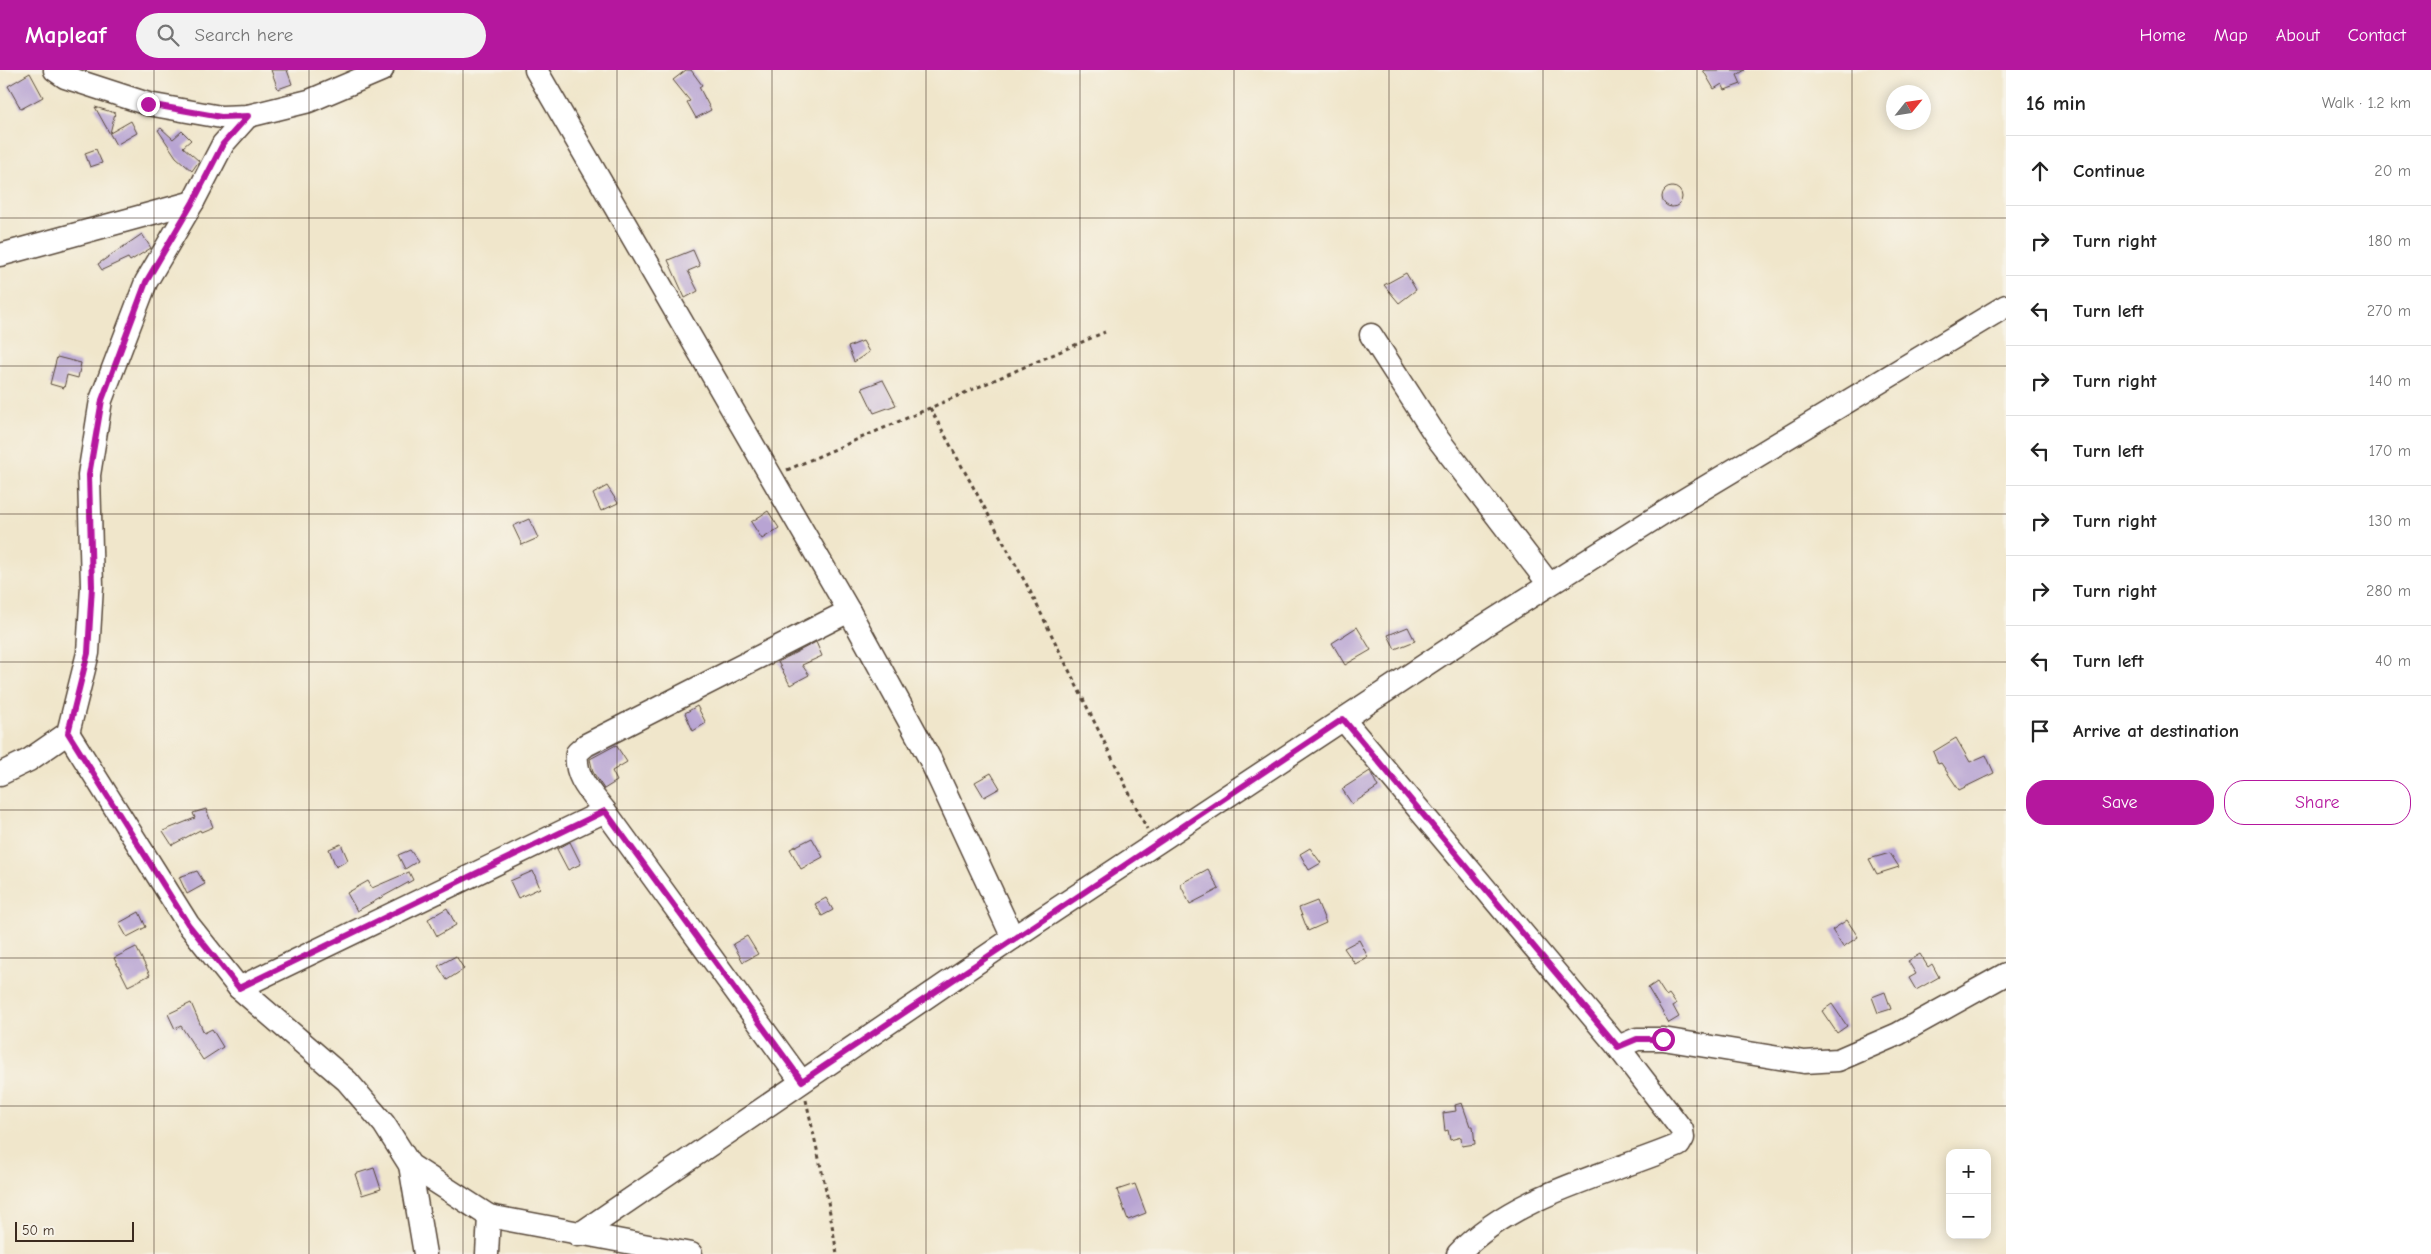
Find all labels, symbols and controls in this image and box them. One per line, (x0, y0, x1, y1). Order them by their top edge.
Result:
search box (136, 13, 486, 58)
text: Mapleaf (25, 21, 106, 49)
icon: search (154, 21, 182, 49)
text: Search here (194, 24, 293, 46)
text: Home (2139, 25, 2186, 46)
text: Map (2214, 25, 2248, 46)
text: About (2276, 25, 2320, 46)
text: Contact (2348, 25, 2406, 46)
north arrow (1886, 85, 1931, 130)
text: 16 min (2026, 91, 2086, 115)
route end (137, 93, 160, 116)
text: Walk · 1.2 km (2322, 94, 2411, 112)
icon: ahead (2026, 157, 2054, 185)
text: Continue (2073, 160, 2145, 182)
text: 20 m (2374, 162, 2411, 180)
icon: right (2026, 227, 2054, 255)
text: Turn right (2073, 230, 2157, 252)
text: 180 m (2368, 232, 2411, 250)
icon: left (2026, 297, 2054, 325)
text: Turn left (2073, 300, 2144, 322)
text: 270 m (2367, 302, 2411, 320)
icon: right (2026, 367, 2054, 395)
text: Turn right (2073, 370, 2157, 392)
text: 140 m (2369, 372, 2411, 390)
icon: left (2026, 437, 2054, 465)
text: Turn left (2073, 440, 2144, 462)
text: 170 m (2369, 442, 2411, 460)
icon: right (2026, 507, 2054, 535)
text: Turn right (2073, 510, 2157, 532)
text: 130 m (2368, 512, 2411, 530)
icon: right (2026, 577, 2054, 605)
text: Turn right (2073, 580, 2157, 602)
text: 280 m (2366, 582, 2411, 600)
icon: left (2026, 647, 2054, 675)
text: Turn left (2073, 650, 2144, 672)
text: 40 m (2375, 652, 2411, 670)
icon: arrive (2026, 717, 2054, 745)
text: Arrive at destination (2073, 720, 2239, 742)
button: Save (2026, 780, 2214, 825)
button: Share (2224, 780, 2411, 825)
route start (1652, 1028, 1675, 1051)
map controls (1946, 1149, 1991, 1239)
button: + (1946, 1149, 1991, 1194)
button: − (1946, 1194, 1991, 1239)
scale bar (15, 1219, 134, 1242)
text: 50 m (22, 1222, 54, 1239)

